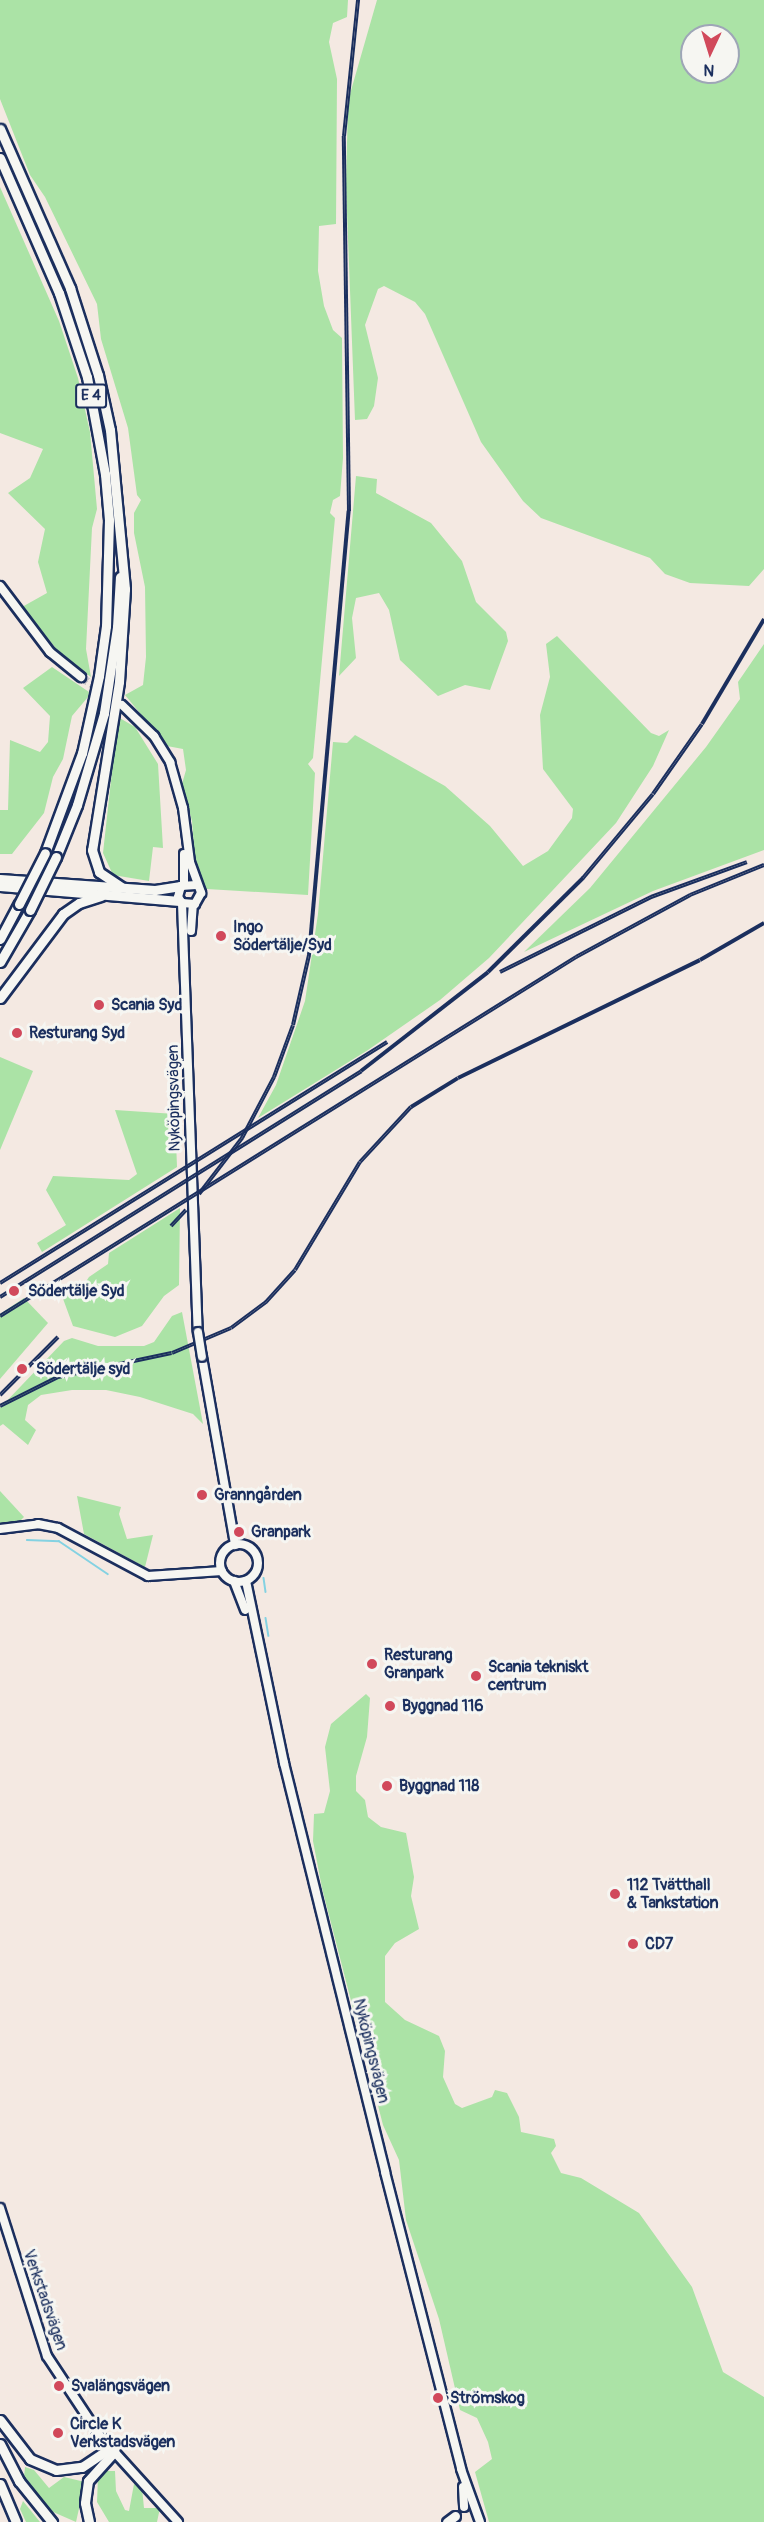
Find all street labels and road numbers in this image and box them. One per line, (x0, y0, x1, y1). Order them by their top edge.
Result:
road number: E 4 (74, 384, 107, 408)
street label: Nyköpingsvägen (163, 1044, 185, 1152)
street label: Nyköpingsvägen (349, 1997, 393, 2105)
street label: Verkstadsvägen (19, 2247, 71, 2353)

